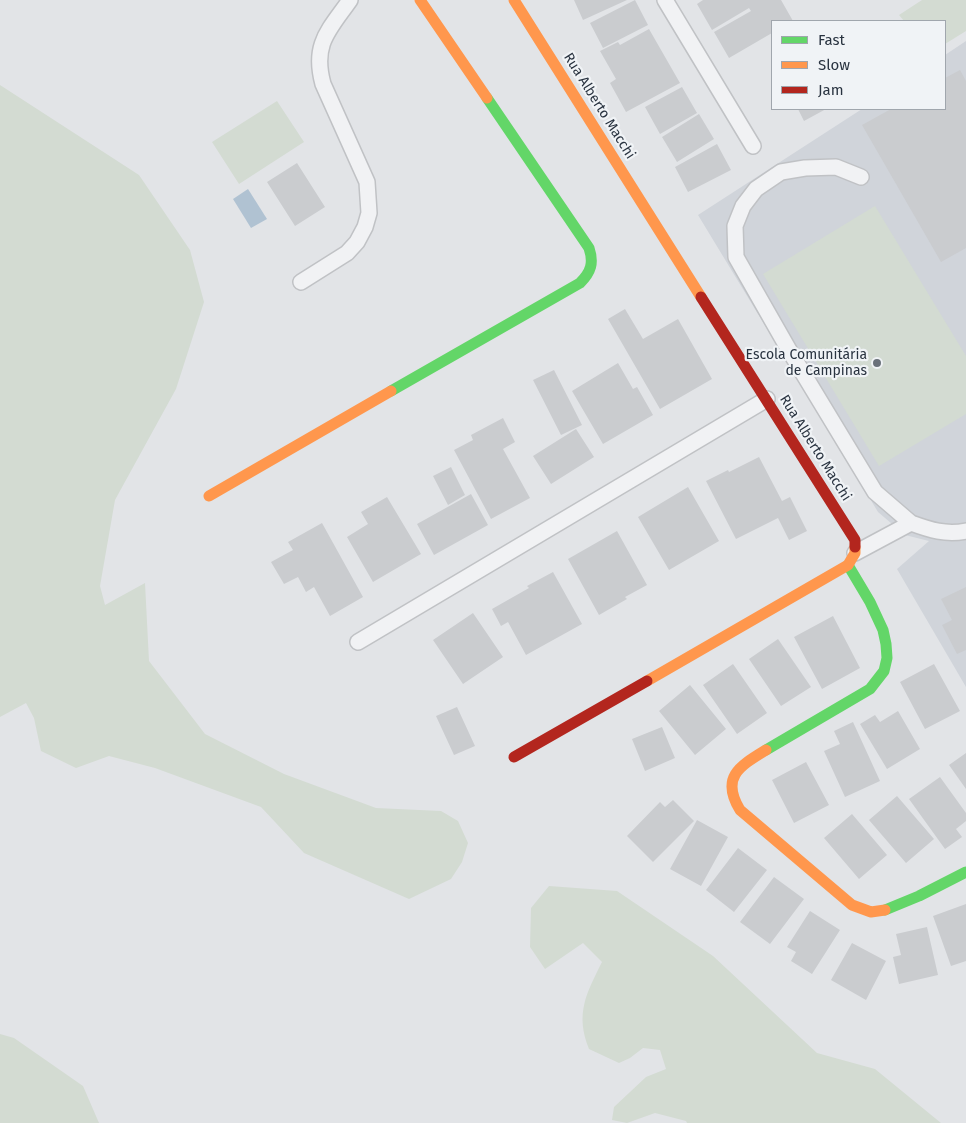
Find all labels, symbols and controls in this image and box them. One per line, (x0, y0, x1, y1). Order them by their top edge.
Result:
legend (771, 20, 946, 110)
text: Fast (818, 31, 845, 49)
street label: Rua Alberto Macchi (560, 50, 638, 162)
text: Slow (818, 56, 850, 74)
text: Jam (818, 81, 844, 99)
place label: Escola Comunitária de Campinas (746, 347, 867, 380)
marker: Escola Comunitária de Campinas (871, 357, 883, 369)
street label: Rua Alberto Macchi (776, 392, 854, 504)

